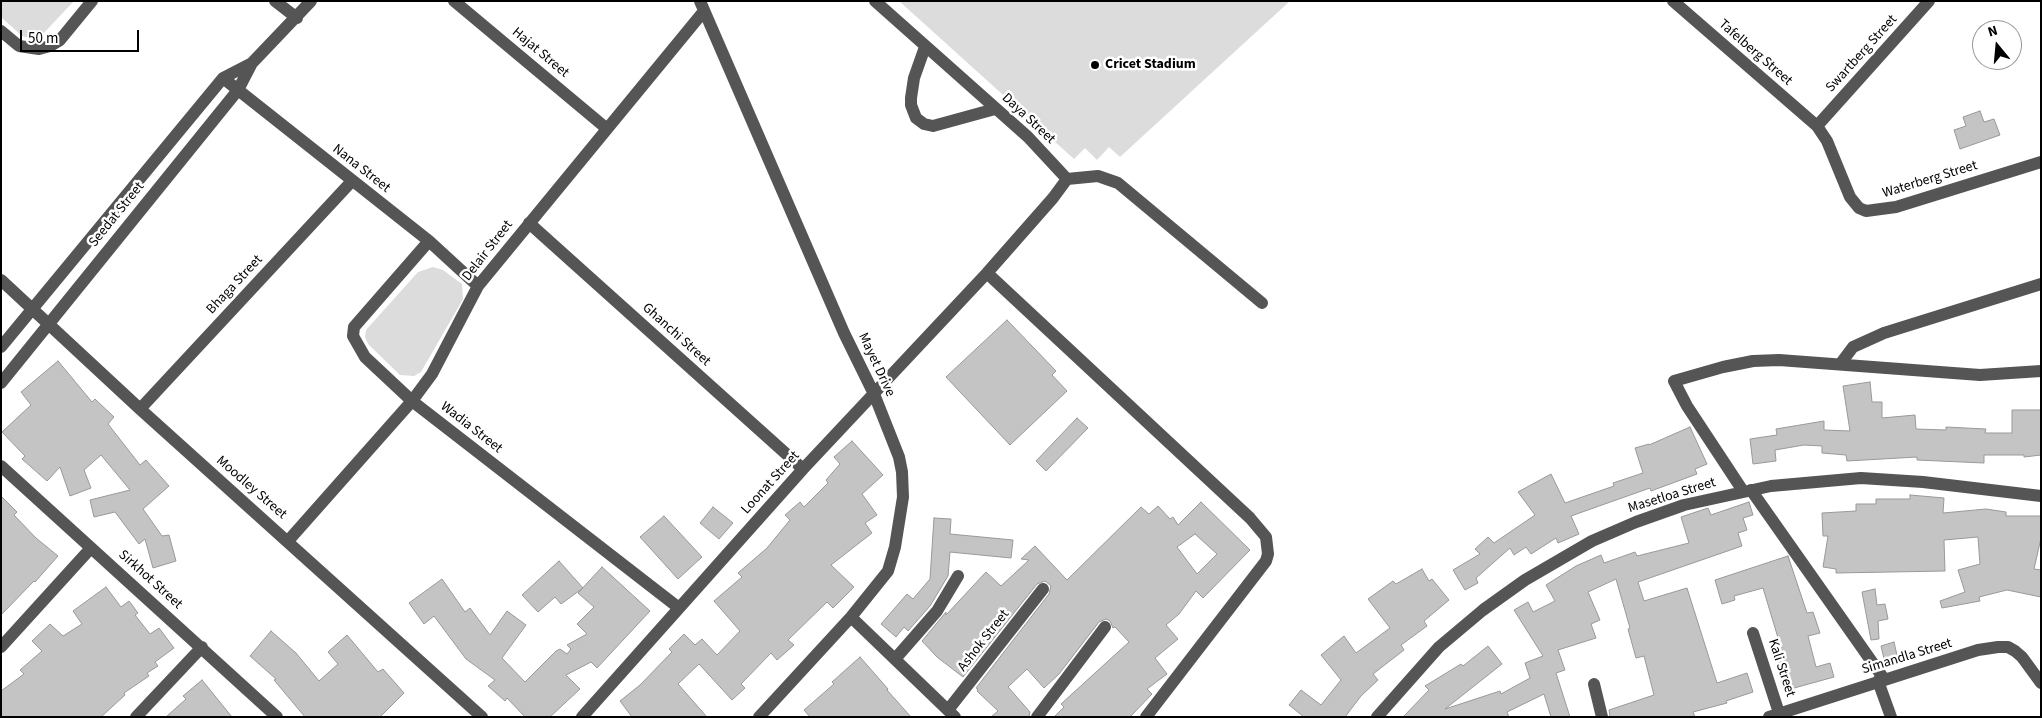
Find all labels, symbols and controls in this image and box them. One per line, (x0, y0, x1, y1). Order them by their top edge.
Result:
street label: Swartberg Street (1823, 12, 1901, 96)
street label: Tafelberg Street (1715, 16, 1795, 90)
scale bar (22, 20, 141, 52)
north arrow (1972, 20, 2022, 70)
text: N (1986, 21, 2000, 43)
street label: Hajat Street (508, 24, 572, 82)
text: 50 m (28, 28, 58, 49)
place label: Cricet Stadium (1105, 57, 1196, 73)
marker: Cricet Stadium (1089, 59, 1101, 71)
street label: Daya Street (998, 90, 1058, 148)
street label: Nana Street (329, 141, 393, 197)
street label: Waterberg Street (1881, 158, 1979, 202)
street label: Seedat Street (86, 179, 148, 251)
street label: Delair Street (459, 217, 517, 285)
street label: Bhaga Street (203, 252, 267, 318)
street label: Ghanchi Street (638, 300, 714, 370)
street label: Mayet Drive (854, 330, 898, 400)
street label: Wadia Street (437, 399, 505, 457)
street label: Loonat Street (738, 448, 804, 518)
street label: Moodley Street (212, 453, 290, 523)
street label: Masetloa Street (1626, 475, 1718, 517)
street label: Sirkhot Street (115, 547, 185, 613)
street label: Ashok Street (955, 607, 1013, 675)
street label: Simandla Street (1860, 635, 1954, 679)
street label: Kali Street (1764, 637, 1798, 699)

